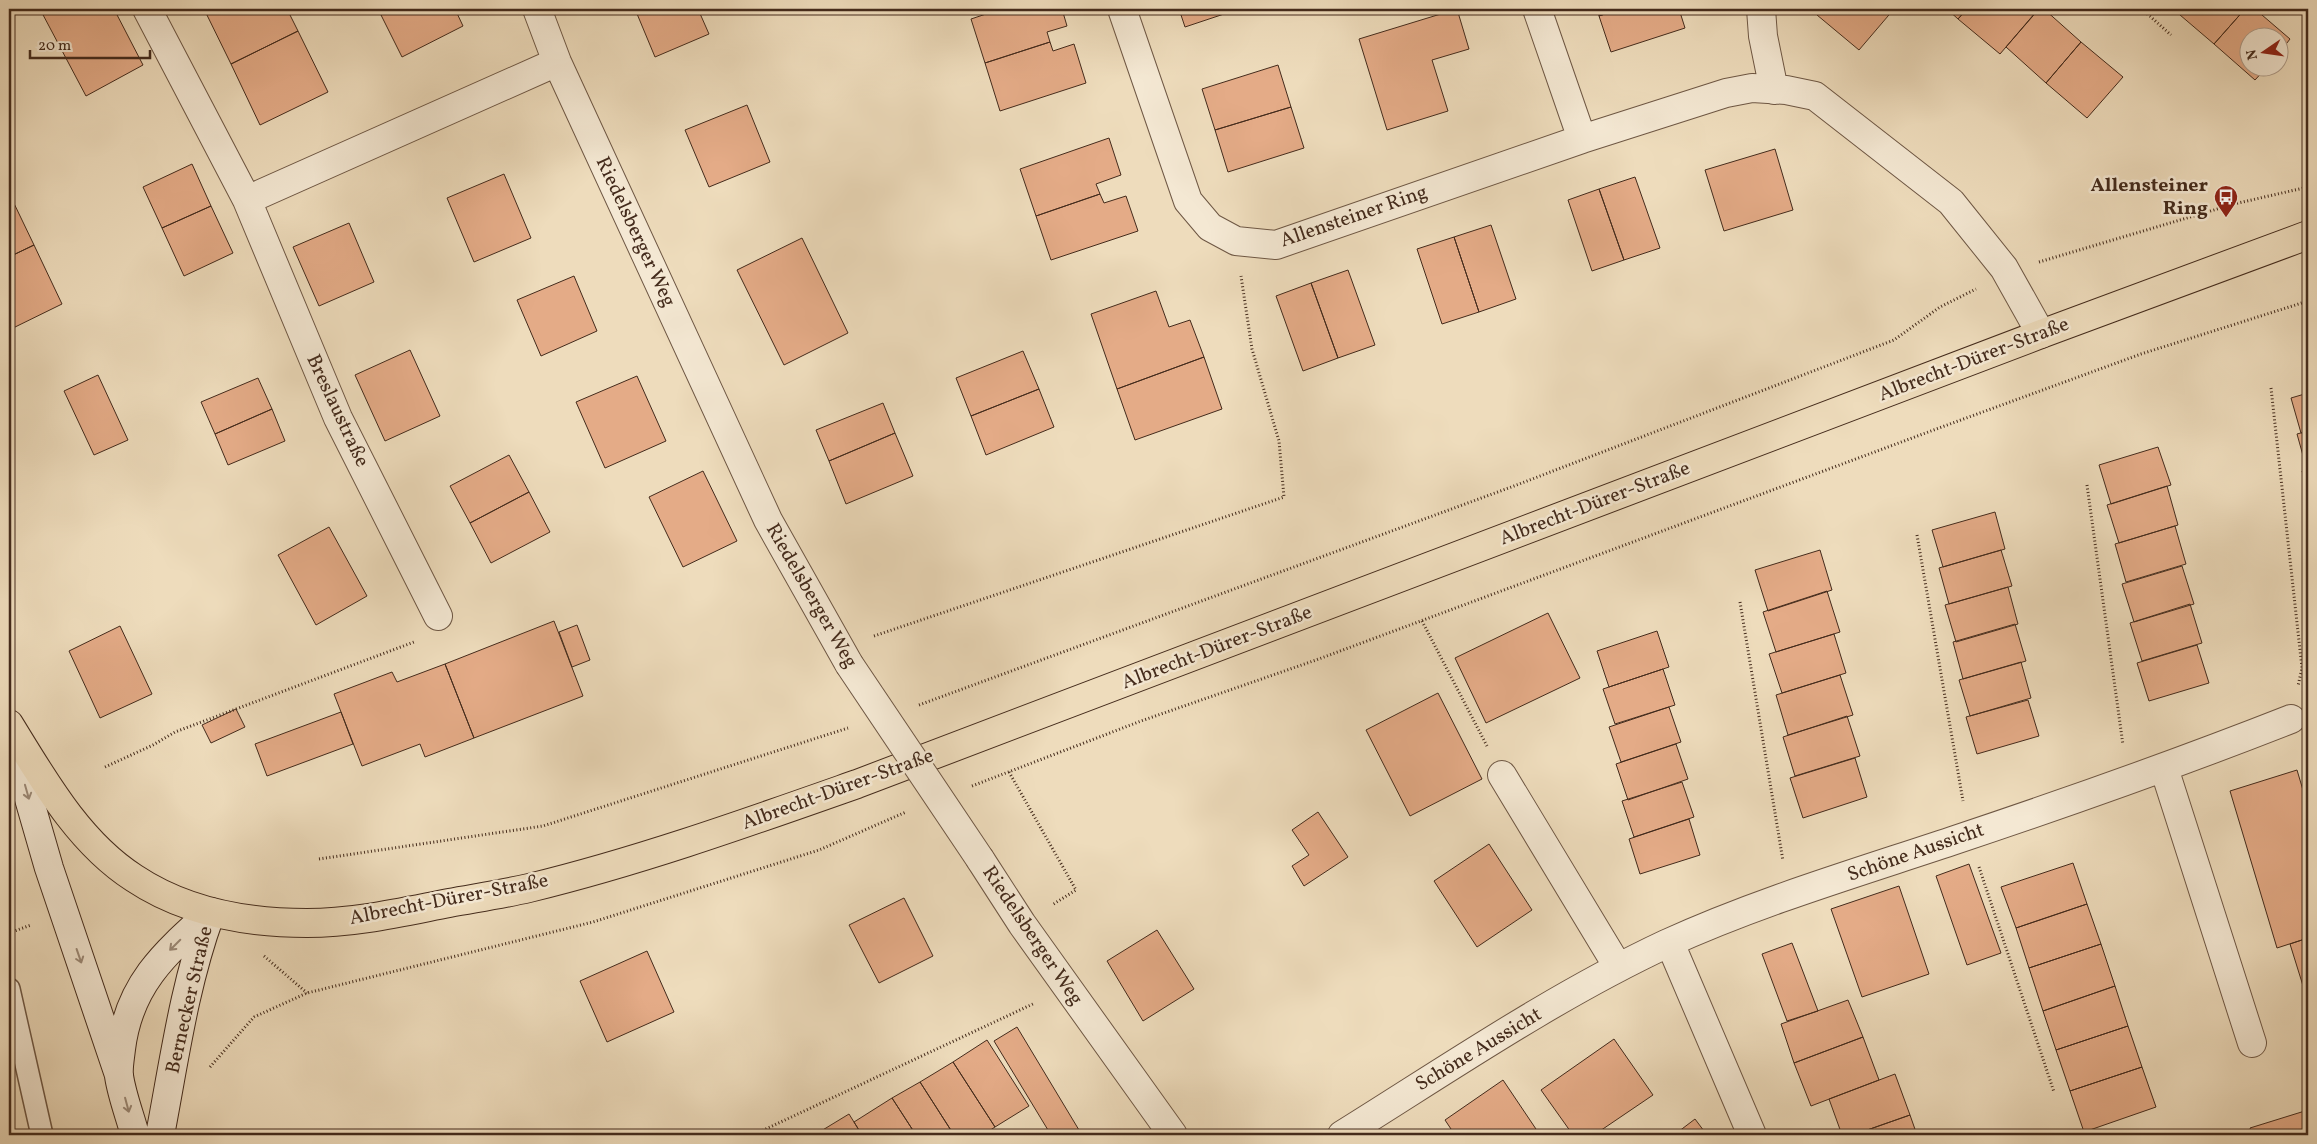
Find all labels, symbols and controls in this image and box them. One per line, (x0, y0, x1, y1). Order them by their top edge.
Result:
scale bar (30, 28, 150, 60)
north arrow (2240, 28, 2290, 78)
text: 20 m (38, 36, 71, 57)
text: N (2242, 47, 2263, 62)
street label: Riedelsberger Weg (588, 152, 682, 312)
place label: Allensteiner Ring (2090, 172, 2208, 223)
street label: Allensteiner Ring (1277, 179, 1431, 255)
bus stop icon: Allensteiner Ring (2213, 184, 2239, 218)
street label: Albrecht-Dürer-Straße (1875, 311, 2073, 409)
street label: Breslaustraße (299, 350, 375, 472)
street label: Albrecht-Dürer-Straße (1496, 455, 1694, 553)
street label: Riedelsberger Weg (758, 518, 864, 674)
street label: Albrecht-Dürer-Straße (1118, 599, 1316, 697)
street label: Albrecht-Dürer-Straße (738, 742, 938, 838)
one-way arrow (22, 784, 32, 800)
street label: Schöne Aussicht (1844, 816, 1988, 890)
street label: Riedelsberger Weg (975, 861, 1089, 1011)
street label: Albrecht-Dürer-Straße (347, 867, 551, 933)
street label: Bernecker Straße (159, 924, 221, 1076)
one-way arrow (169, 939, 181, 951)
one-way arrow (75, 948, 85, 964)
street label: Schöne Aussicht (1411, 1001, 1547, 1099)
one-way arrow (123, 1097, 132, 1113)

